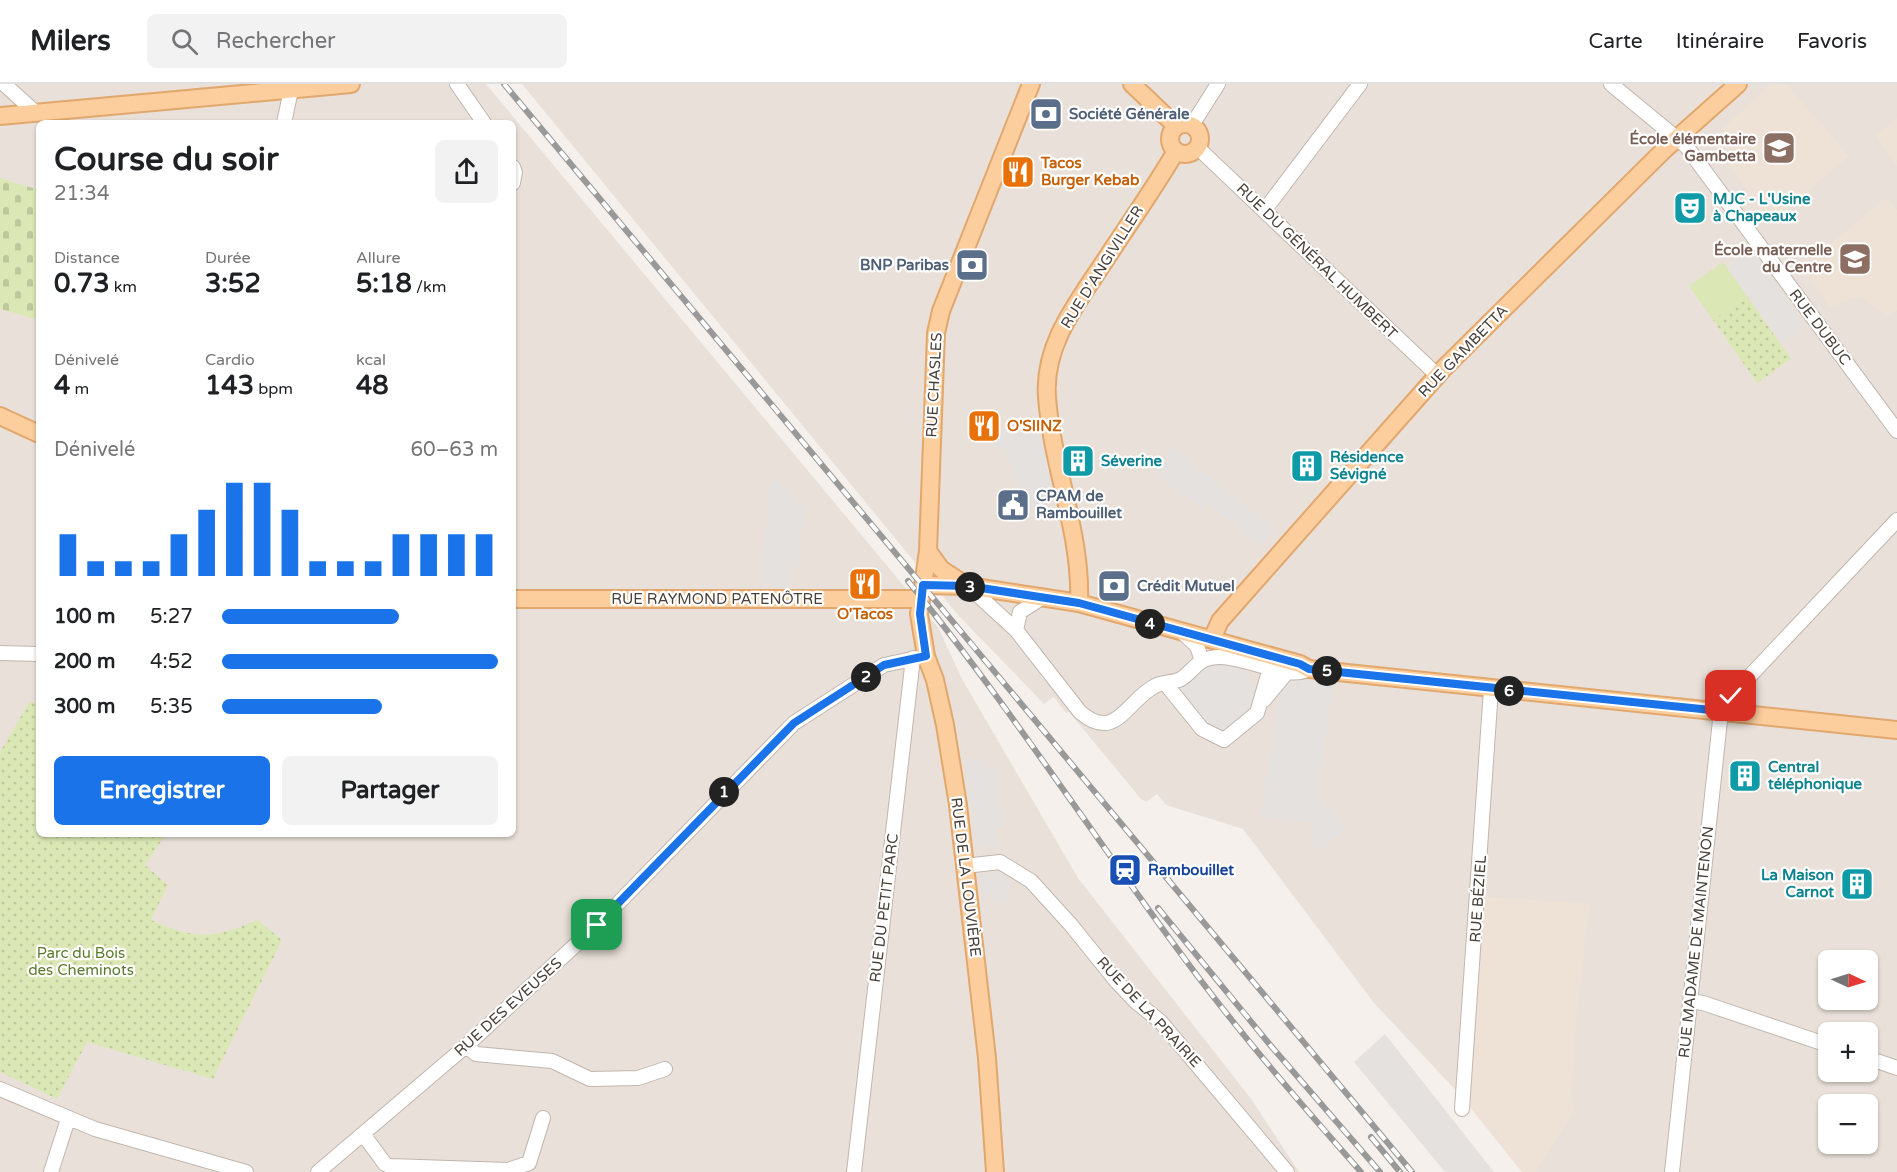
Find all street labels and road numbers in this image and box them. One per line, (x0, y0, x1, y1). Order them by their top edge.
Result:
street label: RUE DU GÉNÉRAL HUMBERT (1233, 180, 1401, 342)
street label: RUE D'ANGIVILLER (1057, 202, 1147, 332)
street label: RUE DUBUC (1786, 286, 1854, 368)
street label: RUE GAMBETTA (1414, 301, 1512, 401)
street label: RUE CHASLES (922, 332, 946, 438)
street label: RUE RAYMOND PATENÔTRE (611, 590, 823, 608)
street label: RUE DE LA LOUVIÈRE (947, 796, 985, 958)
street label: RUE MADAME DE MAINTENON (1675, 825, 1717, 1059)
street label: RUE DU PETIT PARC (866, 833, 902, 983)
street label: RUE BÉZIEL (1466, 854, 1490, 943)
street label: RUE DE LA PRAIRIE (1093, 953, 1205, 1071)
street label: RUE DES EVEUSES (451, 954, 565, 1060)

